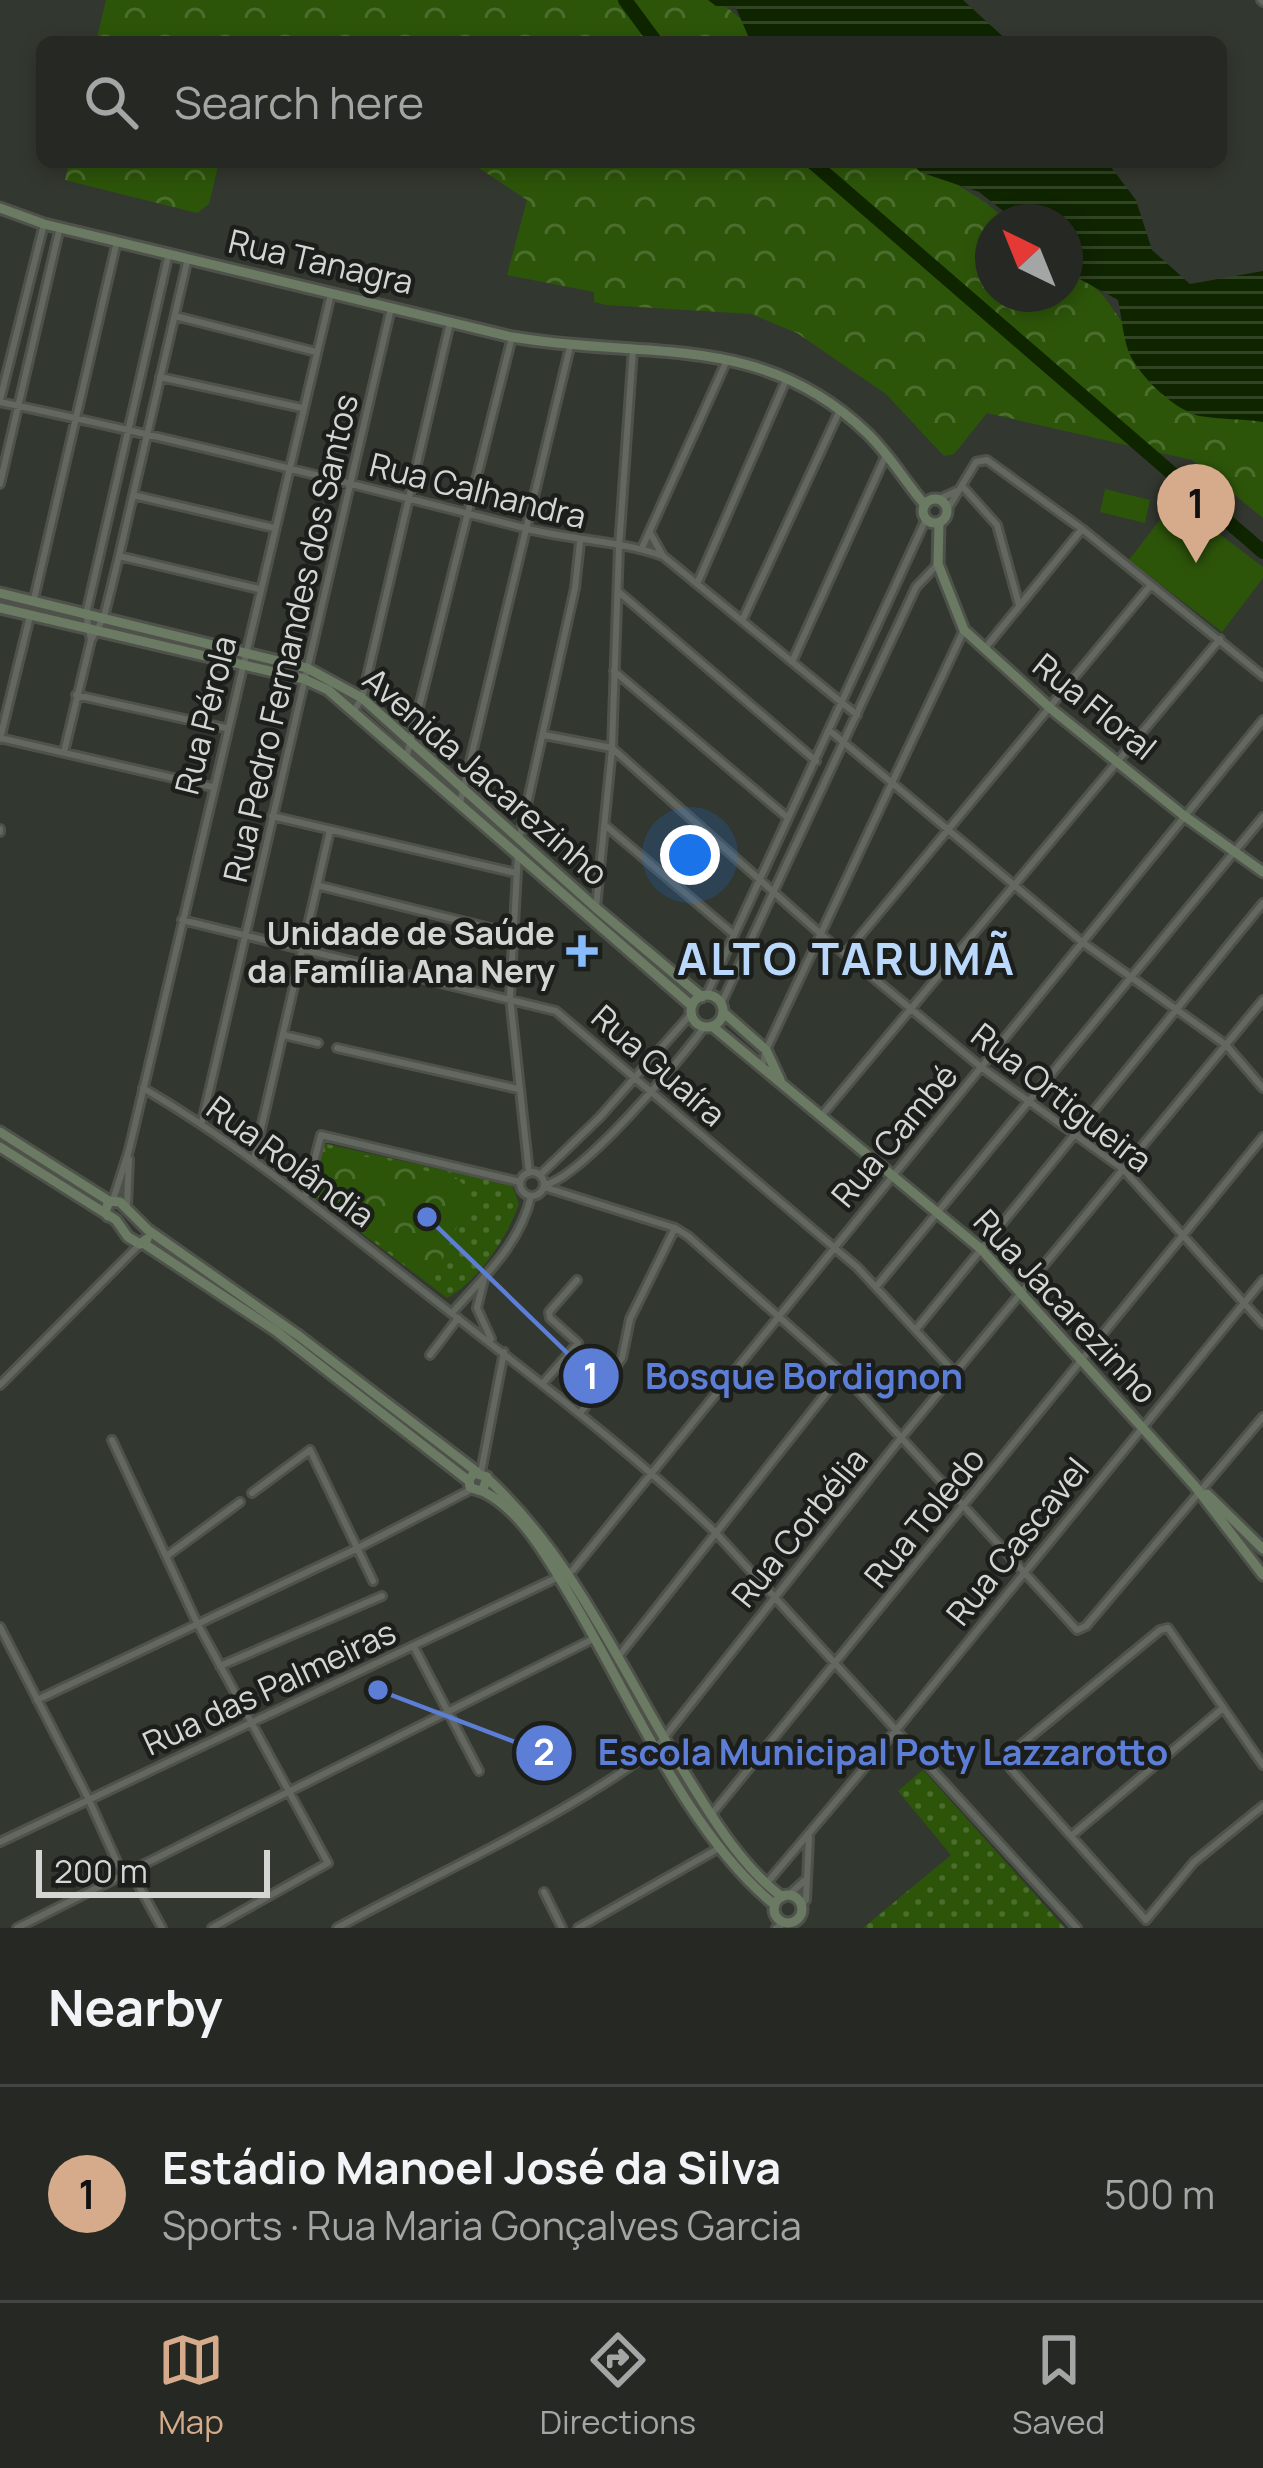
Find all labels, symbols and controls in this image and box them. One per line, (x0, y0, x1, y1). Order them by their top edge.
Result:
search box (36, 36, 1227, 168)
icon: search (78, 69, 144, 135)
text: Search here (174, 71, 424, 133)
north arrow (975, 204, 1083, 312)
street label: Rua Tanagra (224, 218, 418, 304)
street label: Rua Pedro Fernandes dos Santos (212, 390, 368, 886)
street label: Rua Calhandra (365, 441, 591, 539)
pin: 1 (1157, 464, 1235, 563)
street label: Rua Pérola (164, 631, 246, 799)
street label: Rua Floral (1024, 642, 1166, 770)
street label: Avenida Jacarezinho (354, 657, 618, 895)
your location (660, 825, 720, 885)
place label: Unidade de Saúde da Família Ana Nery (247, 910, 556, 993)
district label: ALTO TARUMÃ (677, 927, 1017, 989)
marker: Unidade de Saúde da Família Ana Nery (566, 935, 598, 967)
street label: Rua Guaíra (582, 994, 736, 1136)
street label: Rua Ortigueira (962, 1012, 1162, 1182)
street label: Rua Cambé (821, 1054, 967, 1216)
street label: Rua Rolândia (198, 1085, 384, 1237)
street label: Rua Jacarezinho (964, 1199, 1168, 1413)
callout: Bosque Bordignon (561, 1340, 987, 1412)
text: 1 (583, 1351, 599, 1400)
text: Bosque Bordignon (645, 1351, 963, 1400)
street label: Rua Corbélia (721, 1438, 877, 1616)
street label: Rua Toledo (854, 1438, 994, 1596)
street label: Rua Cascavel (935, 1448, 1099, 1634)
street label: Rua das Palmeiras (135, 1609, 403, 1765)
callout: Escola Municipal Poty Lazzarotto (514, 1717, 1192, 1789)
text: 2 (533, 1727, 555, 1776)
text: Escola Municipal Poty Lazzarotto (598, 1727, 1168, 1776)
scale bar (36, 1844, 270, 1897)
text: 200 m (54, 1848, 148, 1893)
text: Nearby (48, 1972, 223, 2041)
text: Estádio Manoel José da Silva (162, 2136, 781, 2198)
text: 1 (78, 2167, 96, 2221)
text: 500 m (1104, 2167, 1215, 2221)
text: Sports · Rua Maria Gonçalves Garcia (162, 2198, 802, 2252)
tab: Map (158, 2327, 224, 2444)
tab: Directions (540, 2327, 696, 2444)
tab: Saved (1012, 2327, 1105, 2444)

